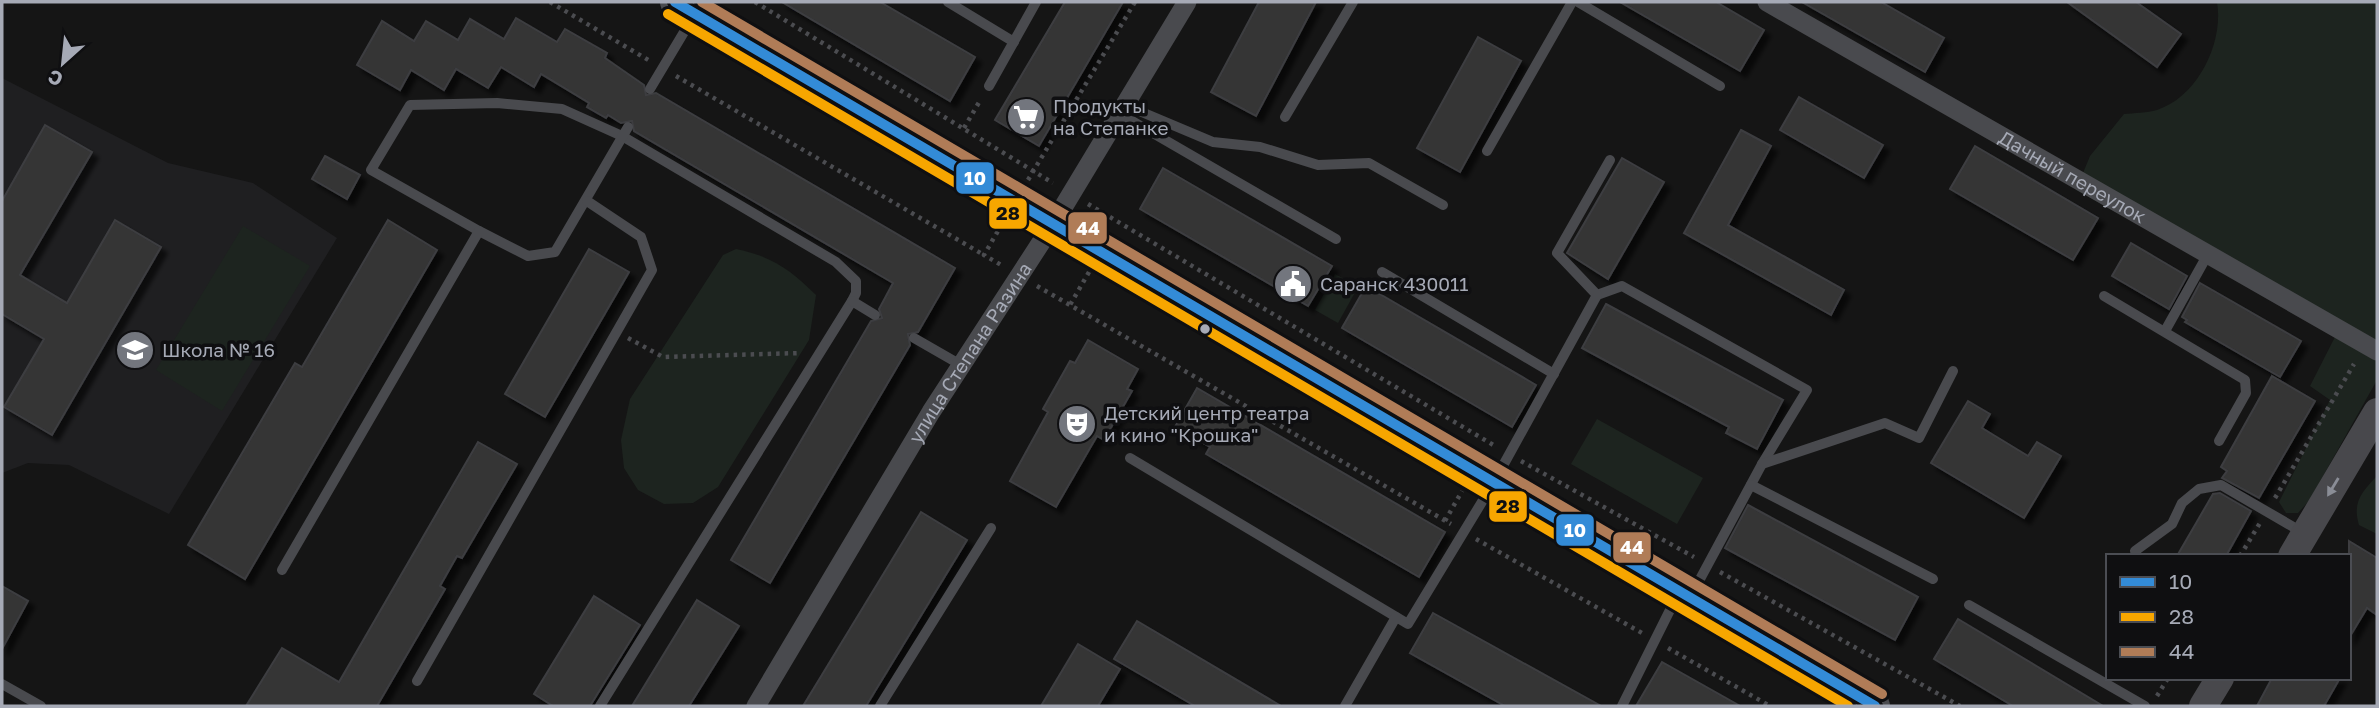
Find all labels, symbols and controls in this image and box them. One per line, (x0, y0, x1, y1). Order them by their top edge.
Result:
north arrow (28, 28, 98, 98)
text: С (44, 65, 66, 92)
place label: Продукты на Степанке (1053, 94, 1168, 139)
supermarket icon: Продукты на Степанке (1005, 96, 1047, 138)
street label: Дачный переулок (1995, 125, 2150, 227)
line badge: 10 (955, 161, 995, 195)
text: 10 (964, 166, 986, 189)
line badge: 28 (988, 197, 1028, 230)
text: 28 (996, 201, 1020, 224)
line badge: 44 (1067, 211, 1108, 245)
text: 44 (1076, 216, 1100, 239)
street label: улица Степана Разина (903, 258, 1036, 447)
public building icon: Саранск 430011 (1272, 263, 1314, 305)
place label: Саранск 430011 (1320, 272, 1468, 295)
unlabelled marker (1198, 322, 1212, 336)
school or university icon: Школа № 16 (114, 329, 156, 371)
place label: Школа № 16 (162, 338, 275, 361)
place label: Детский центр театра и кино "Крошка" (1104, 401, 1309, 446)
theatre icon: Детский центр театра и кино "Крошка" (1056, 403, 1098, 445)
one-way arrow (2327, 477, 2339, 497)
line badge: 28 (1488, 490, 1528, 523)
text: 28 (1496, 494, 1520, 517)
line badge: 10 (1555, 513, 1595, 547)
text: 10 (1564, 518, 1586, 541)
line badge: 44 (1612, 531, 1652, 564)
text: 44 (1620, 535, 1644, 558)
legend (2106, 554, 2351, 680)
text: 10 (2169, 568, 2192, 594)
text: 28 (2169, 603, 2194, 629)
text: 44 (2169, 638, 2195, 664)

